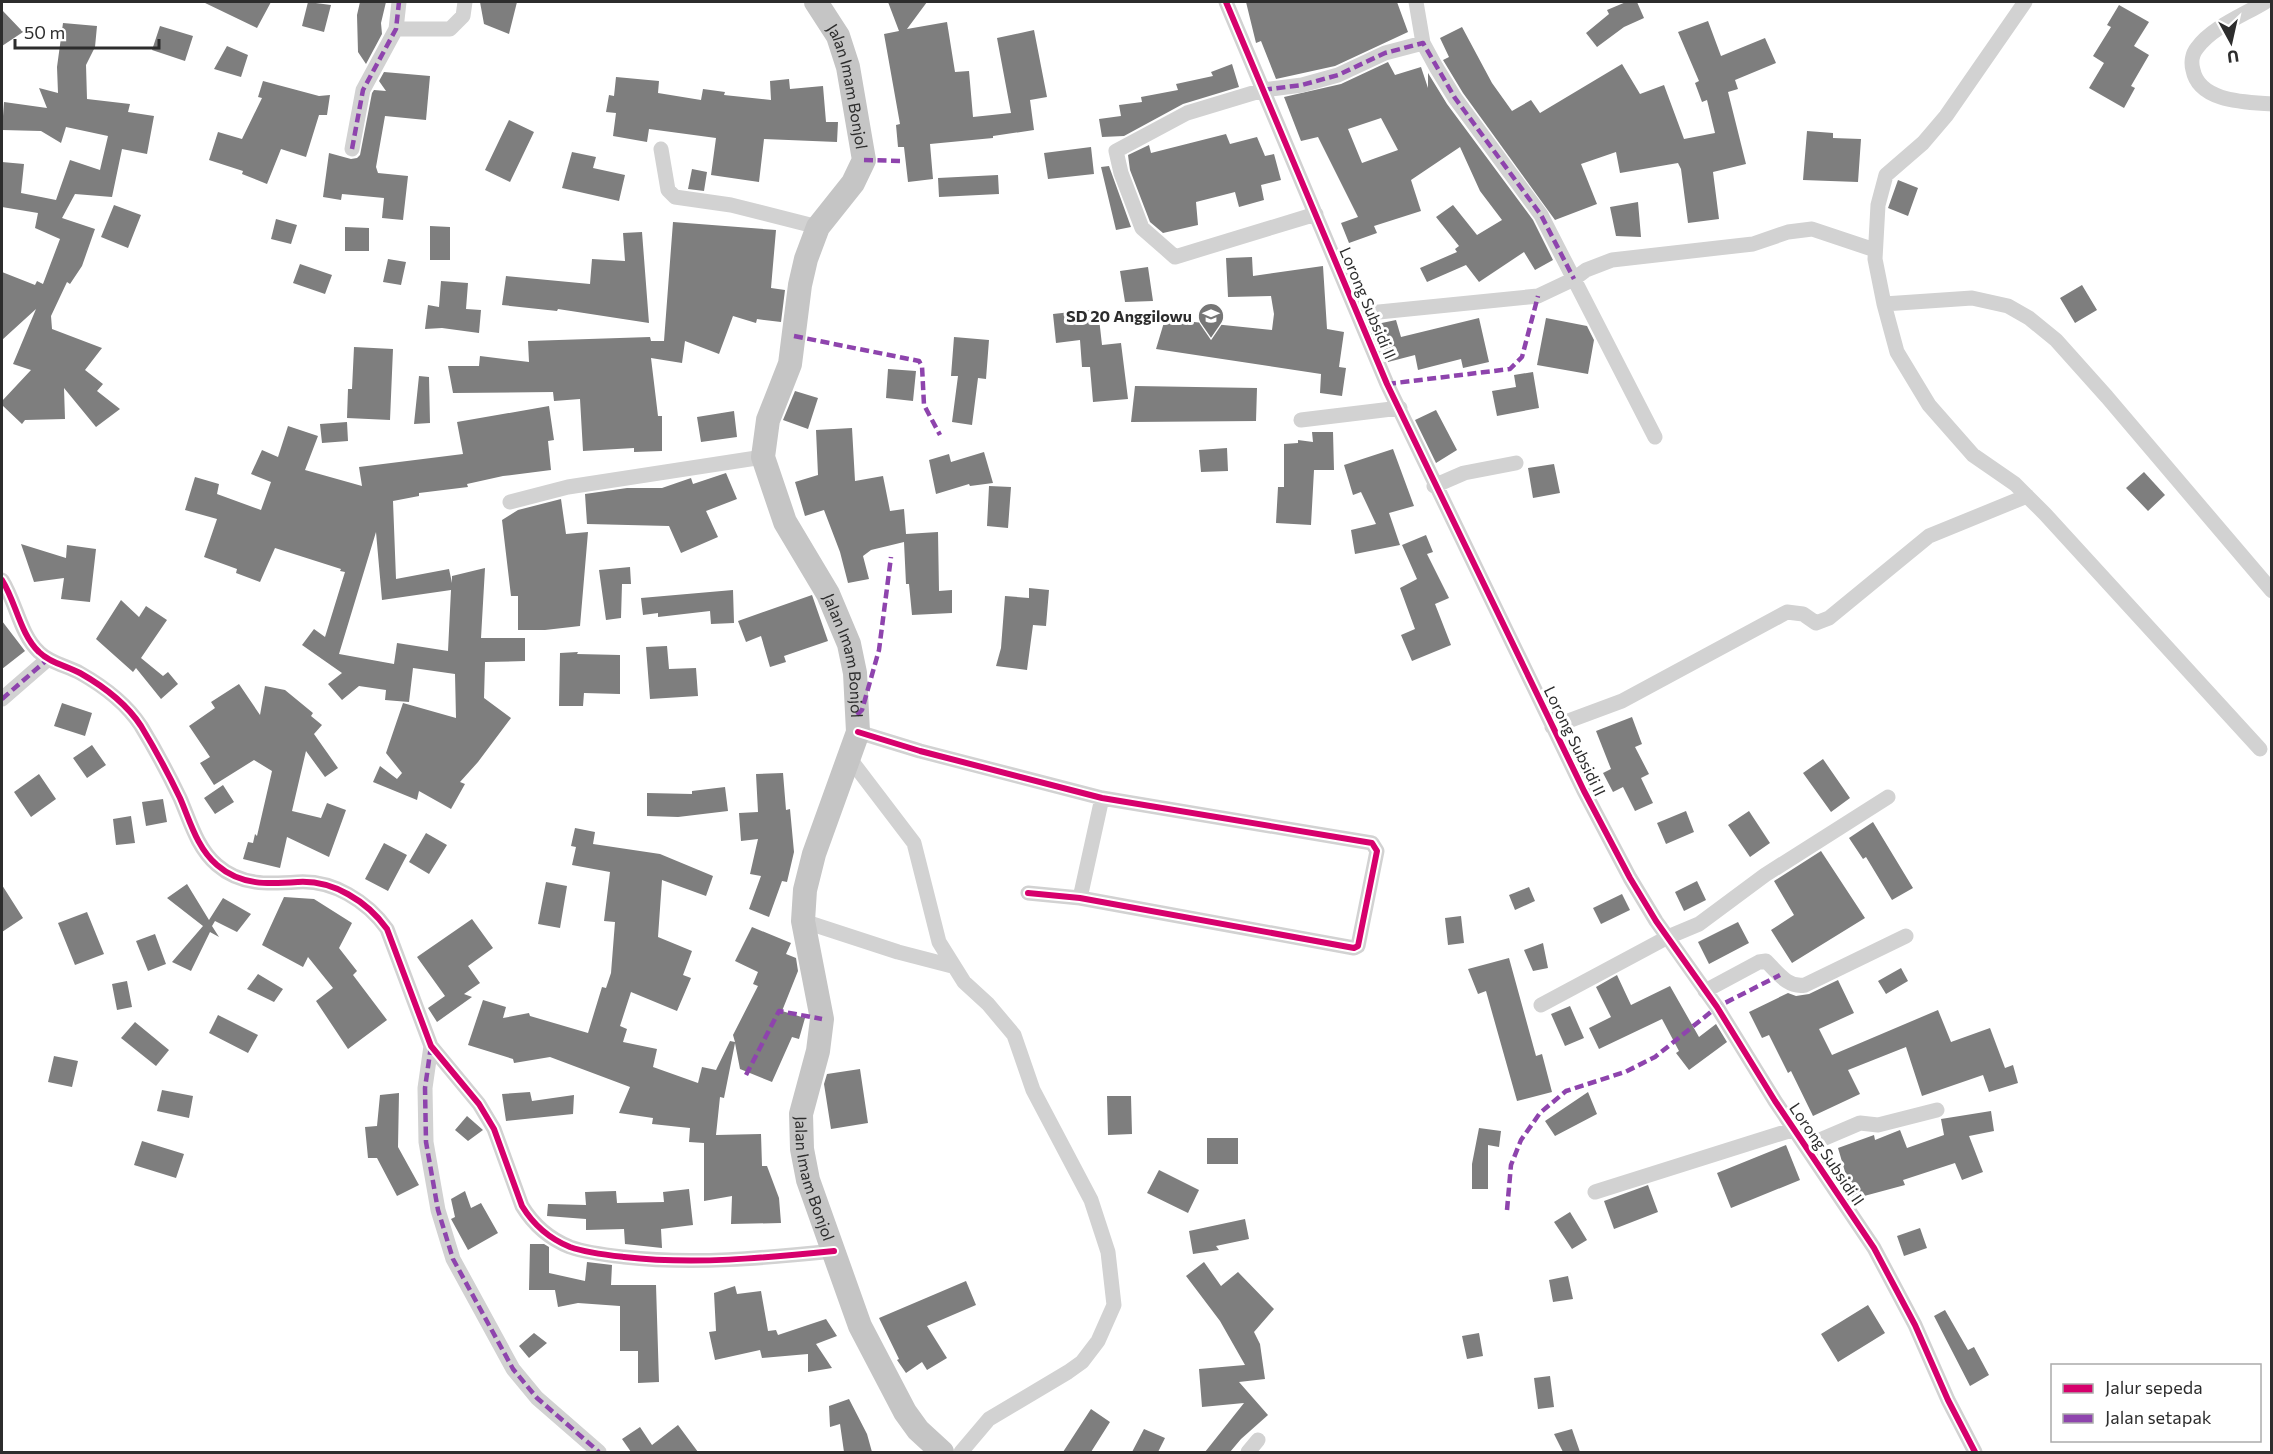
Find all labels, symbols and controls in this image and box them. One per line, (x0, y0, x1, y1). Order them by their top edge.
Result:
scale bar (15, 12, 159, 50)
north arrow (2201, 12, 2261, 72)
street label: Jalan Imam Bonjol (824, 20, 872, 150)
text: 50 m (24, 21, 65, 43)
text: U (2226, 47, 2240, 68)
street label: Lorong Subsidi II (1336, 244, 1401, 362)
school or university icon: SD 20 Anggilowu (1196, 301, 1226, 339)
place label: SD 20 Anggilowu (1066, 306, 1192, 325)
street label: Jalan Imam Bonjol (820, 590, 867, 718)
street label: Lorong Subsidi II (1541, 683, 1610, 799)
street label: Lorong Subsidi II (1786, 1099, 1869, 1209)
street label: Jalan Imam Bonjol (792, 1116, 839, 1243)
legend (2051, 1364, 2261, 1442)
text: Jalur sepeda (2105, 1376, 2203, 1398)
text: Jalan setapak (2105, 1406, 2212, 1428)

